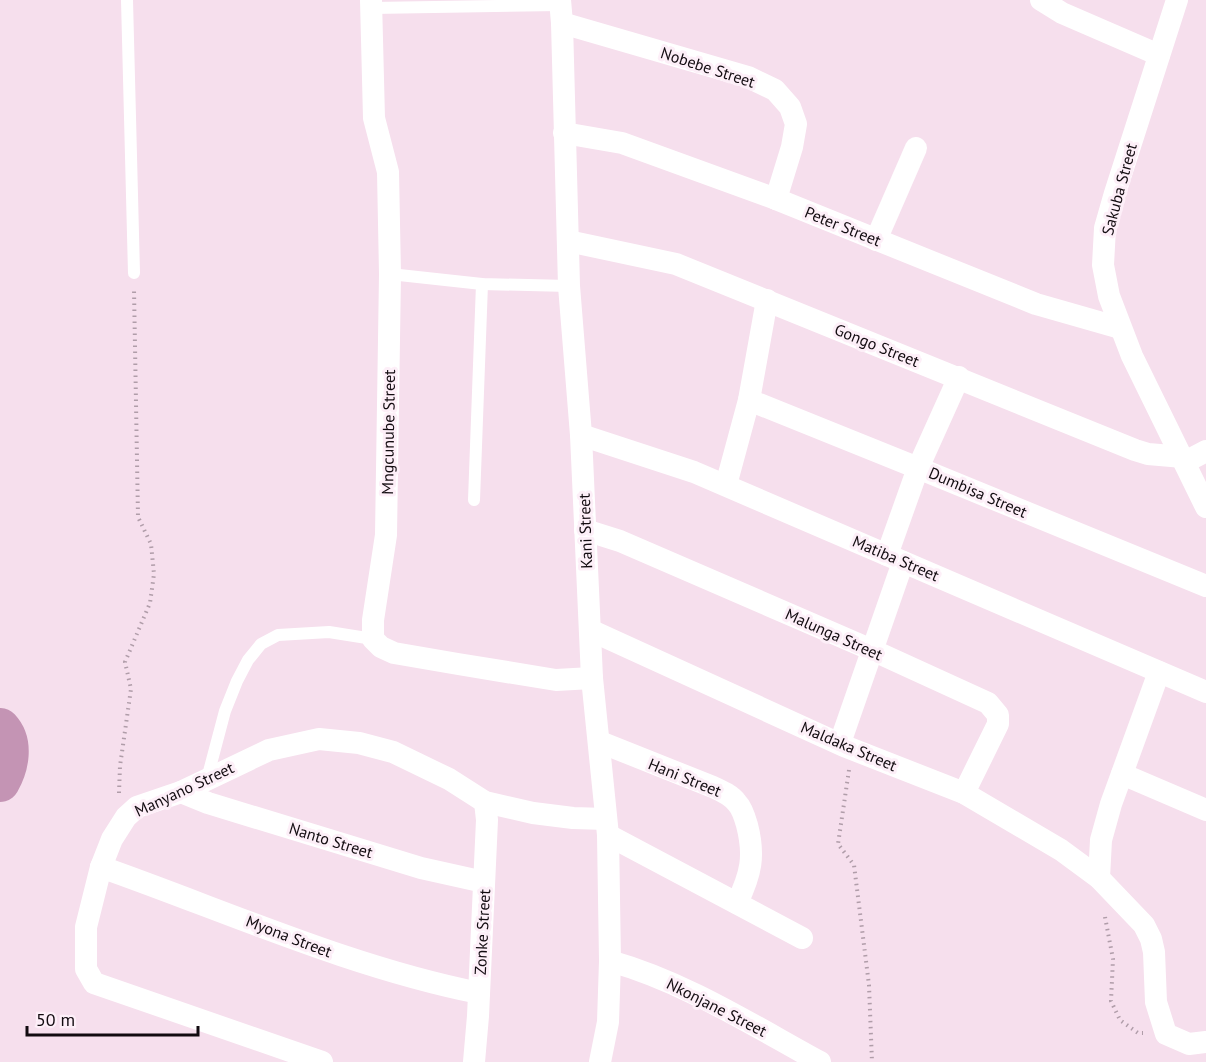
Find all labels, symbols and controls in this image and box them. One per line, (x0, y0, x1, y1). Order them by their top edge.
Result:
street label: Nobebe Street (658, 42, 758, 92)
street label: Sakuba Street (1097, 140, 1141, 237)
street label: Peter Street (802, 202, 885, 251)
street label: Gongo Street (832, 319, 923, 371)
street label: Mngcunube Street (377, 369, 399, 495)
street label: Dumbisa Street (926, 462, 1031, 522)
street label: Kani Street (574, 492, 596, 569)
street label: Matiba Street (850, 531, 943, 585)
street label: Malunga Street (782, 604, 886, 665)
street label: Maldaka Street (798, 717, 901, 775)
street label: Hani Street (646, 753, 725, 801)
street label: Manyano Street (131, 757, 237, 821)
street label: Nanto Street (287, 818, 376, 862)
street label: Zonke Street (470, 888, 494, 975)
street label: Myona Street (243, 910, 335, 962)
street label: Nkonjane Street (664, 973, 771, 1041)
scale bar (27, 999, 198, 1037)
text: 50 m (36, 1008, 75, 1031)

